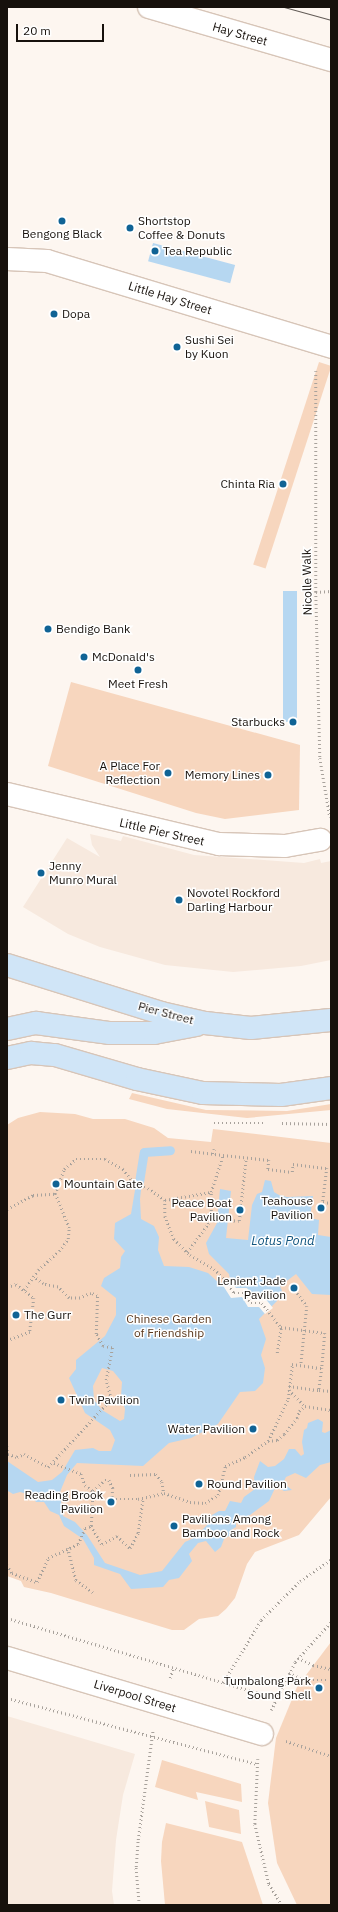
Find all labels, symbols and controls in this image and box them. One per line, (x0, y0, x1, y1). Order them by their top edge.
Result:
scale bar (18, 16, 106, 42)
street label: Hay Street (211, 19, 269, 49)
text: 20 m (23, 23, 51, 38)
place label: Shortstop Coffee & Donuts (138, 214, 225, 242)
marker: Bengong Black (57, 216, 67, 226)
marker: Shortstop Coffee & Donuts (125, 223, 135, 233)
place label: Bengong Black (22, 227, 102, 241)
place label: Tea Republic (163, 244, 232, 258)
marker: Tea Republic (150, 246, 160, 256)
street label: Little Hay Street (126, 278, 214, 318)
place label: Dopa (62, 307, 90, 321)
marker: Dopa (49, 309, 59, 319)
place label: Sushi Sei by Kuon (185, 333, 234, 361)
marker: Sushi Sei by Kuon (172, 342, 182, 352)
place label: Chinta Ria (220, 477, 275, 491)
marker: Chinta Ria (278, 479, 288, 489)
street label: Nicolle Walk (299, 549, 315, 615)
place label: Bendigo Bank (56, 622, 130, 636)
marker: Bendigo Bank (43, 624, 53, 634)
place label: McDonald's (92, 650, 155, 664)
marker: McDonald's (79, 652, 89, 662)
marker: Meet Fresh (133, 665, 143, 675)
place label: Meet Fresh (108, 677, 168, 691)
place label: Starbucks (231, 715, 285, 729)
marker: Starbucks (288, 717, 298, 727)
place label: A Place For Reflection (100, 759, 160, 787)
marker: A Place For Reflection (163, 768, 173, 778)
place label: Memory Lines (185, 768, 260, 782)
marker: Memory Lines (263, 770, 273, 780)
street label: Little Pier Street (118, 815, 206, 849)
place label: Jenny Munro Mural (49, 859, 117, 887)
marker: Jenny Munro Mural (36, 868, 46, 878)
place label: Novotel Rockford Darling Harbour (187, 886, 280, 914)
marker: Novotel Rockford Darling Harbour (174, 895, 184, 905)
street label: Pier Street (137, 999, 195, 1027)
place label: Mountain Gate (64, 1177, 143, 1191)
marker: Mountain Gate (51, 1179, 61, 1189)
place label: Teahouse Pavilion (261, 1194, 313, 1222)
place label: Peace Boat Pavilion (171, 1196, 232, 1224)
marker: Teahouse Pavilion (316, 1203, 326, 1213)
marker: Peace Boat Pavilion (235, 1205, 245, 1215)
water label: Lotus Pond (251, 1233, 315, 1249)
place label: Lenient Jade Pavilion (217, 1274, 286, 1302)
marker: Lenient Jade Pavilion (289, 1283, 299, 1293)
place label: The Gurr (24, 1308, 71, 1322)
marker: The Gurr (11, 1310, 21, 1320)
park label: Chinese Garden of Friendship (126, 1312, 212, 1340)
place label: Twin Pavilion (69, 1393, 139, 1407)
marker: Twin Pavilion (56, 1395, 66, 1405)
place label: Water Pavilion (168, 1422, 245, 1436)
marker: Water Pavilion (248, 1424, 258, 1434)
place label: Round Pavilion (207, 1477, 287, 1491)
marker: Round Pavilion (194, 1479, 204, 1489)
place label: Reading Brook Pavilion (25, 1488, 103, 1516)
marker: Reading Brook Pavilion (106, 1497, 116, 1507)
place label: Pavilions Among Bamboo and Rock (182, 1512, 280, 1540)
marker: Pavilions Among Bamboo and Rock (169, 1521, 179, 1531)
place label: Tumbalong Park Sound Shell (224, 1674, 311, 1702)
street label: Liverpool Street (92, 1677, 178, 1715)
marker: Tumbalong Park Sound Shell (314, 1683, 324, 1693)

